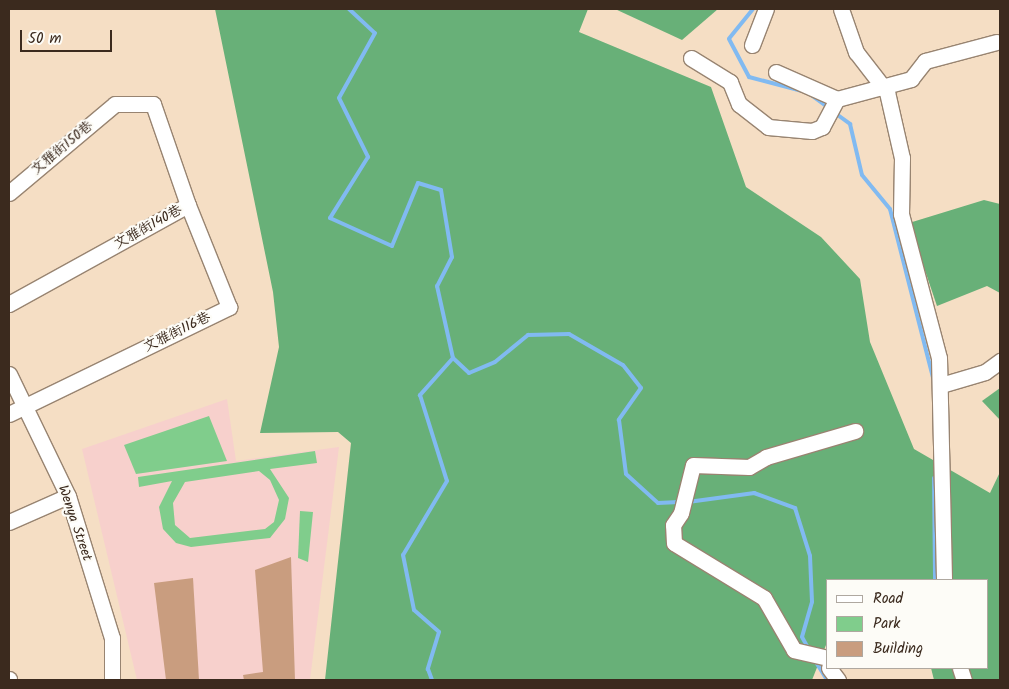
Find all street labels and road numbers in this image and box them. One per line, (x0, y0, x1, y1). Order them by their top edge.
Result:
street label: 文雅街150巷 (28, 117, 96, 179)
street label: 文雅街140巷 (111, 201, 185, 253)
street label: 文雅街116巷 (141, 309, 213, 355)
street label: Wenya Street (54, 483, 96, 563)

